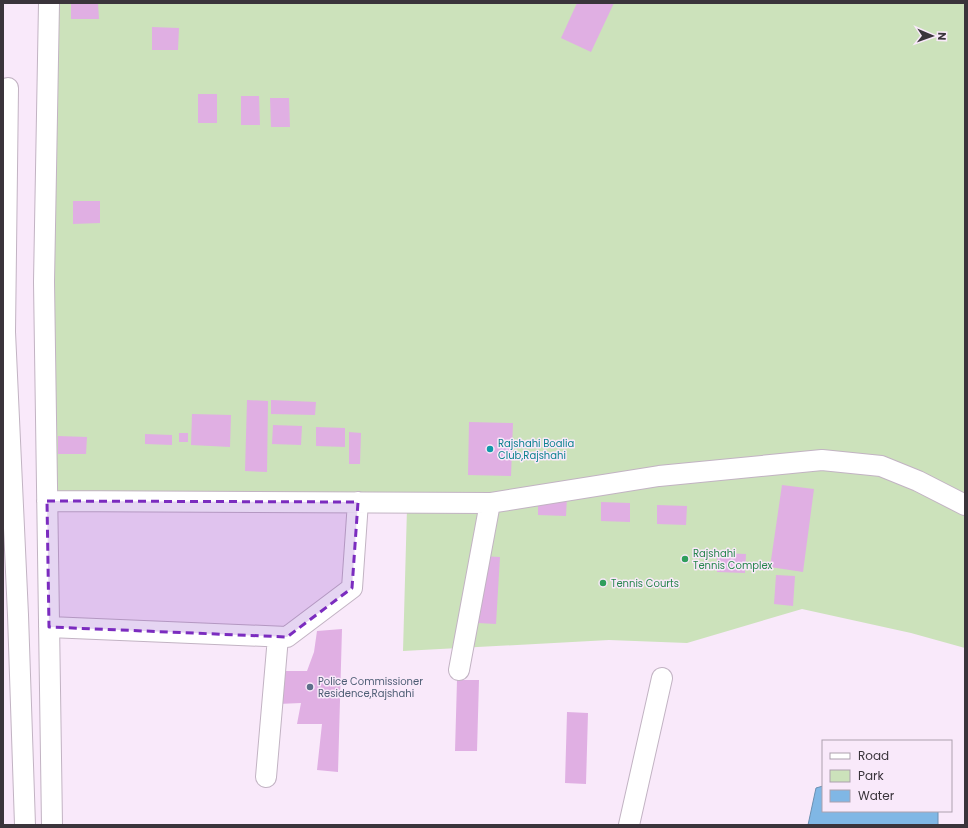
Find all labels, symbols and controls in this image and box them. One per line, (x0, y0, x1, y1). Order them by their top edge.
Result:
north arrow (912, 16, 952, 56)
text: N (934, 32, 950, 41)
place label: Rajshahi Boalia Club,Rajshahi (498, 436, 574, 463)
marker: Rajshahi Boalia Club,Rajshahi (485, 444, 495, 454)
place label: Rajshahi Tennis Complex (693, 546, 773, 573)
marker: Rajshahi Tennis Complex (680, 554, 690, 564)
place label: Tennis Courts (611, 576, 679, 591)
marker: Tennis Courts (598, 578, 608, 588)
place label: Police Commissioner Residence,Rajshahi (318, 674, 423, 701)
marker: Police Commissioner Residence,Rajshahi (305, 682, 315, 692)
legend (822, 740, 952, 812)
text: Road (858, 747, 889, 764)
text: Park (858, 767, 885, 784)
text: Water (858, 787, 895, 804)

